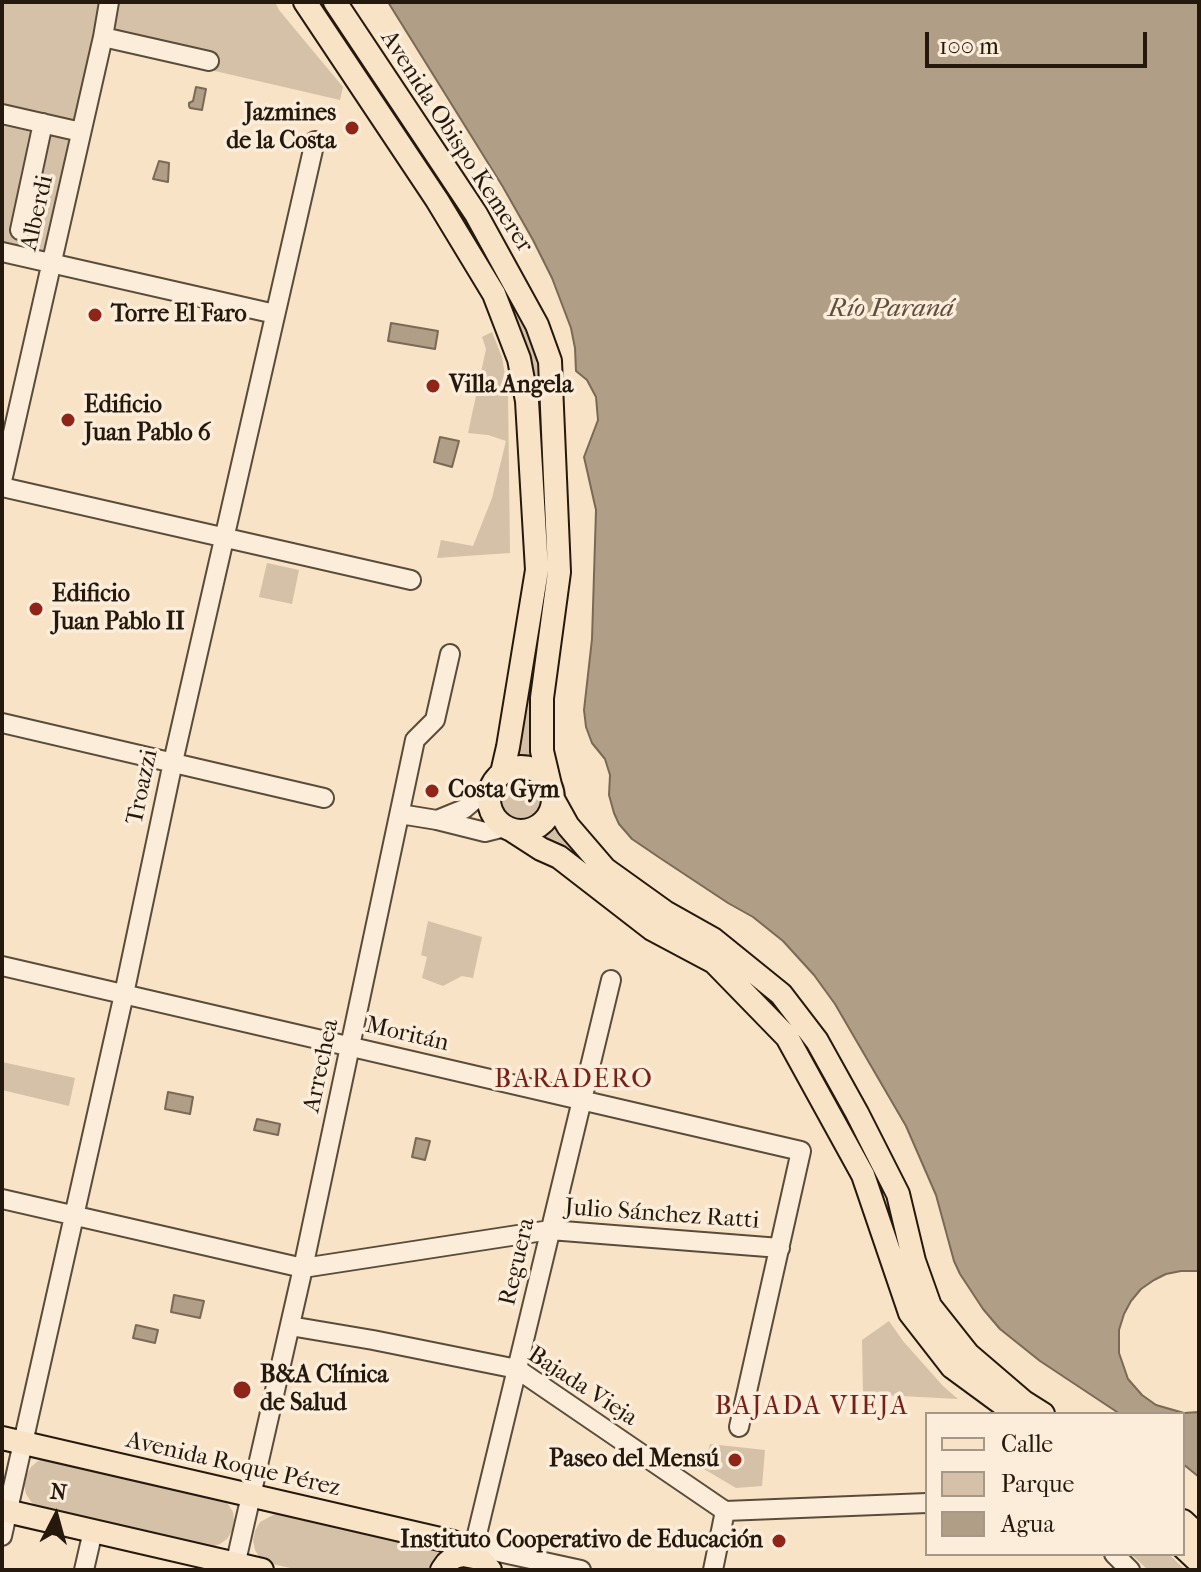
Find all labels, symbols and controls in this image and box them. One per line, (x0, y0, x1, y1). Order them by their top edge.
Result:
scale bar (929, 16, 1151, 66)
street label: Avenida Obispo Kemerer (373, 25, 539, 259)
text: 100 m (939, 32, 999, 60)
place label: Jazmines de la Costa (226, 100, 336, 156)
marker: Jazmines de la Costa (343, 119, 361, 137)
street label: Alberdi (15, 172, 61, 254)
water label: Río Paraná (828, 294, 954, 326)
place label: Torre El Faro (111, 301, 247, 329)
marker: Torre El Faro (86, 306, 104, 324)
place label: Villa Angela (449, 372, 573, 400)
marker: Villa Angela (424, 377, 442, 395)
place label: Edificio Juan Pablo 6 (84, 392, 211, 448)
marker: Edificio Juan Pablo 6 (59, 411, 77, 429)
place label: Edificio Juan Pablo II (52, 581, 185, 637)
marker: Edificio Juan Pablo II (27, 600, 45, 618)
street label: Troazzi (121, 747, 165, 827)
place label: Costa Gym (448, 777, 560, 805)
marker: Costa Gym (423, 782, 441, 800)
street label: Moritán (363, 1011, 451, 1059)
street label: Arrechea (298, 1017, 346, 1115)
district label: BARADERO (494, 1065, 654, 1097)
street label: Julio Sánchez Ratti (564, 1194, 760, 1236)
street label: Reguera (494, 1215, 542, 1309)
street label: Bajada Vieja (522, 1341, 642, 1433)
place label: B&A Clínica de Salud (260, 1362, 388, 1418)
marker: B&A Clínica de Salud (231, 1379, 253, 1401)
district label: BAJADA VIEJA (715, 1392, 909, 1424)
legend (925, 1412, 1185, 1556)
street label: Avenida Roque Pérez (123, 1426, 343, 1504)
text: Calle (1001, 1430, 1053, 1458)
place label: Paseo del Mensú (549, 1446, 719, 1474)
marker: Paseo del Mensú (726, 1451, 744, 1469)
text: Parque (1001, 1470, 1074, 1498)
north arrow (16, 1476, 96, 1556)
text: N (49, 1478, 68, 1506)
text: Agua (1001, 1510, 1054, 1538)
place label: Instituto Cooperativo de Educación (400, 1527, 763, 1555)
marker: Instituto Cooperativo de Educación (770, 1532, 788, 1550)

